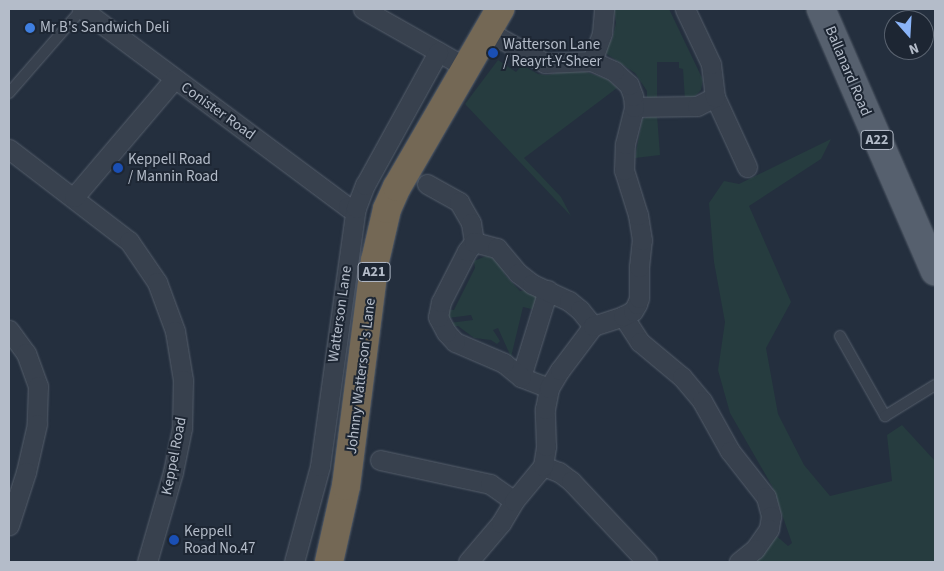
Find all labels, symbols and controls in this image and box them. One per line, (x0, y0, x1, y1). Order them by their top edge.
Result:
north arrow (884, 10, 934, 60)
place label: Mr B's Sandwich Deli (40, 19, 169, 37)
marker: Mr B's Sandwich Deli (24, 22, 36, 34)
street label: Ballanard Road (821, 23, 875, 119)
place label: Watterson Lane / Reayrt-Y-Sheer (503, 35, 602, 70)
text: N (906, 37, 921, 59)
marker: Watterson Lane / Reayrt-Y-Sheer (487, 47, 499, 59)
street label: Conister Road (177, 78, 259, 144)
road number: A22 (860, 128, 894, 152)
place label: Keppell Road / Mannin Road (128, 150, 218, 185)
marker: Keppell Road / Mannin Road (112, 162, 124, 174)
road number: A21 (356, 260, 392, 284)
street label: Watterson Lane (324, 265, 356, 363)
street label: Johnny Watterson's Lane (343, 297, 379, 455)
street label: Keppel Road (158, 415, 190, 497)
place label: Keppell Road No.47 (184, 522, 256, 557)
marker: Keppell Road No.47 (168, 534, 180, 546)

